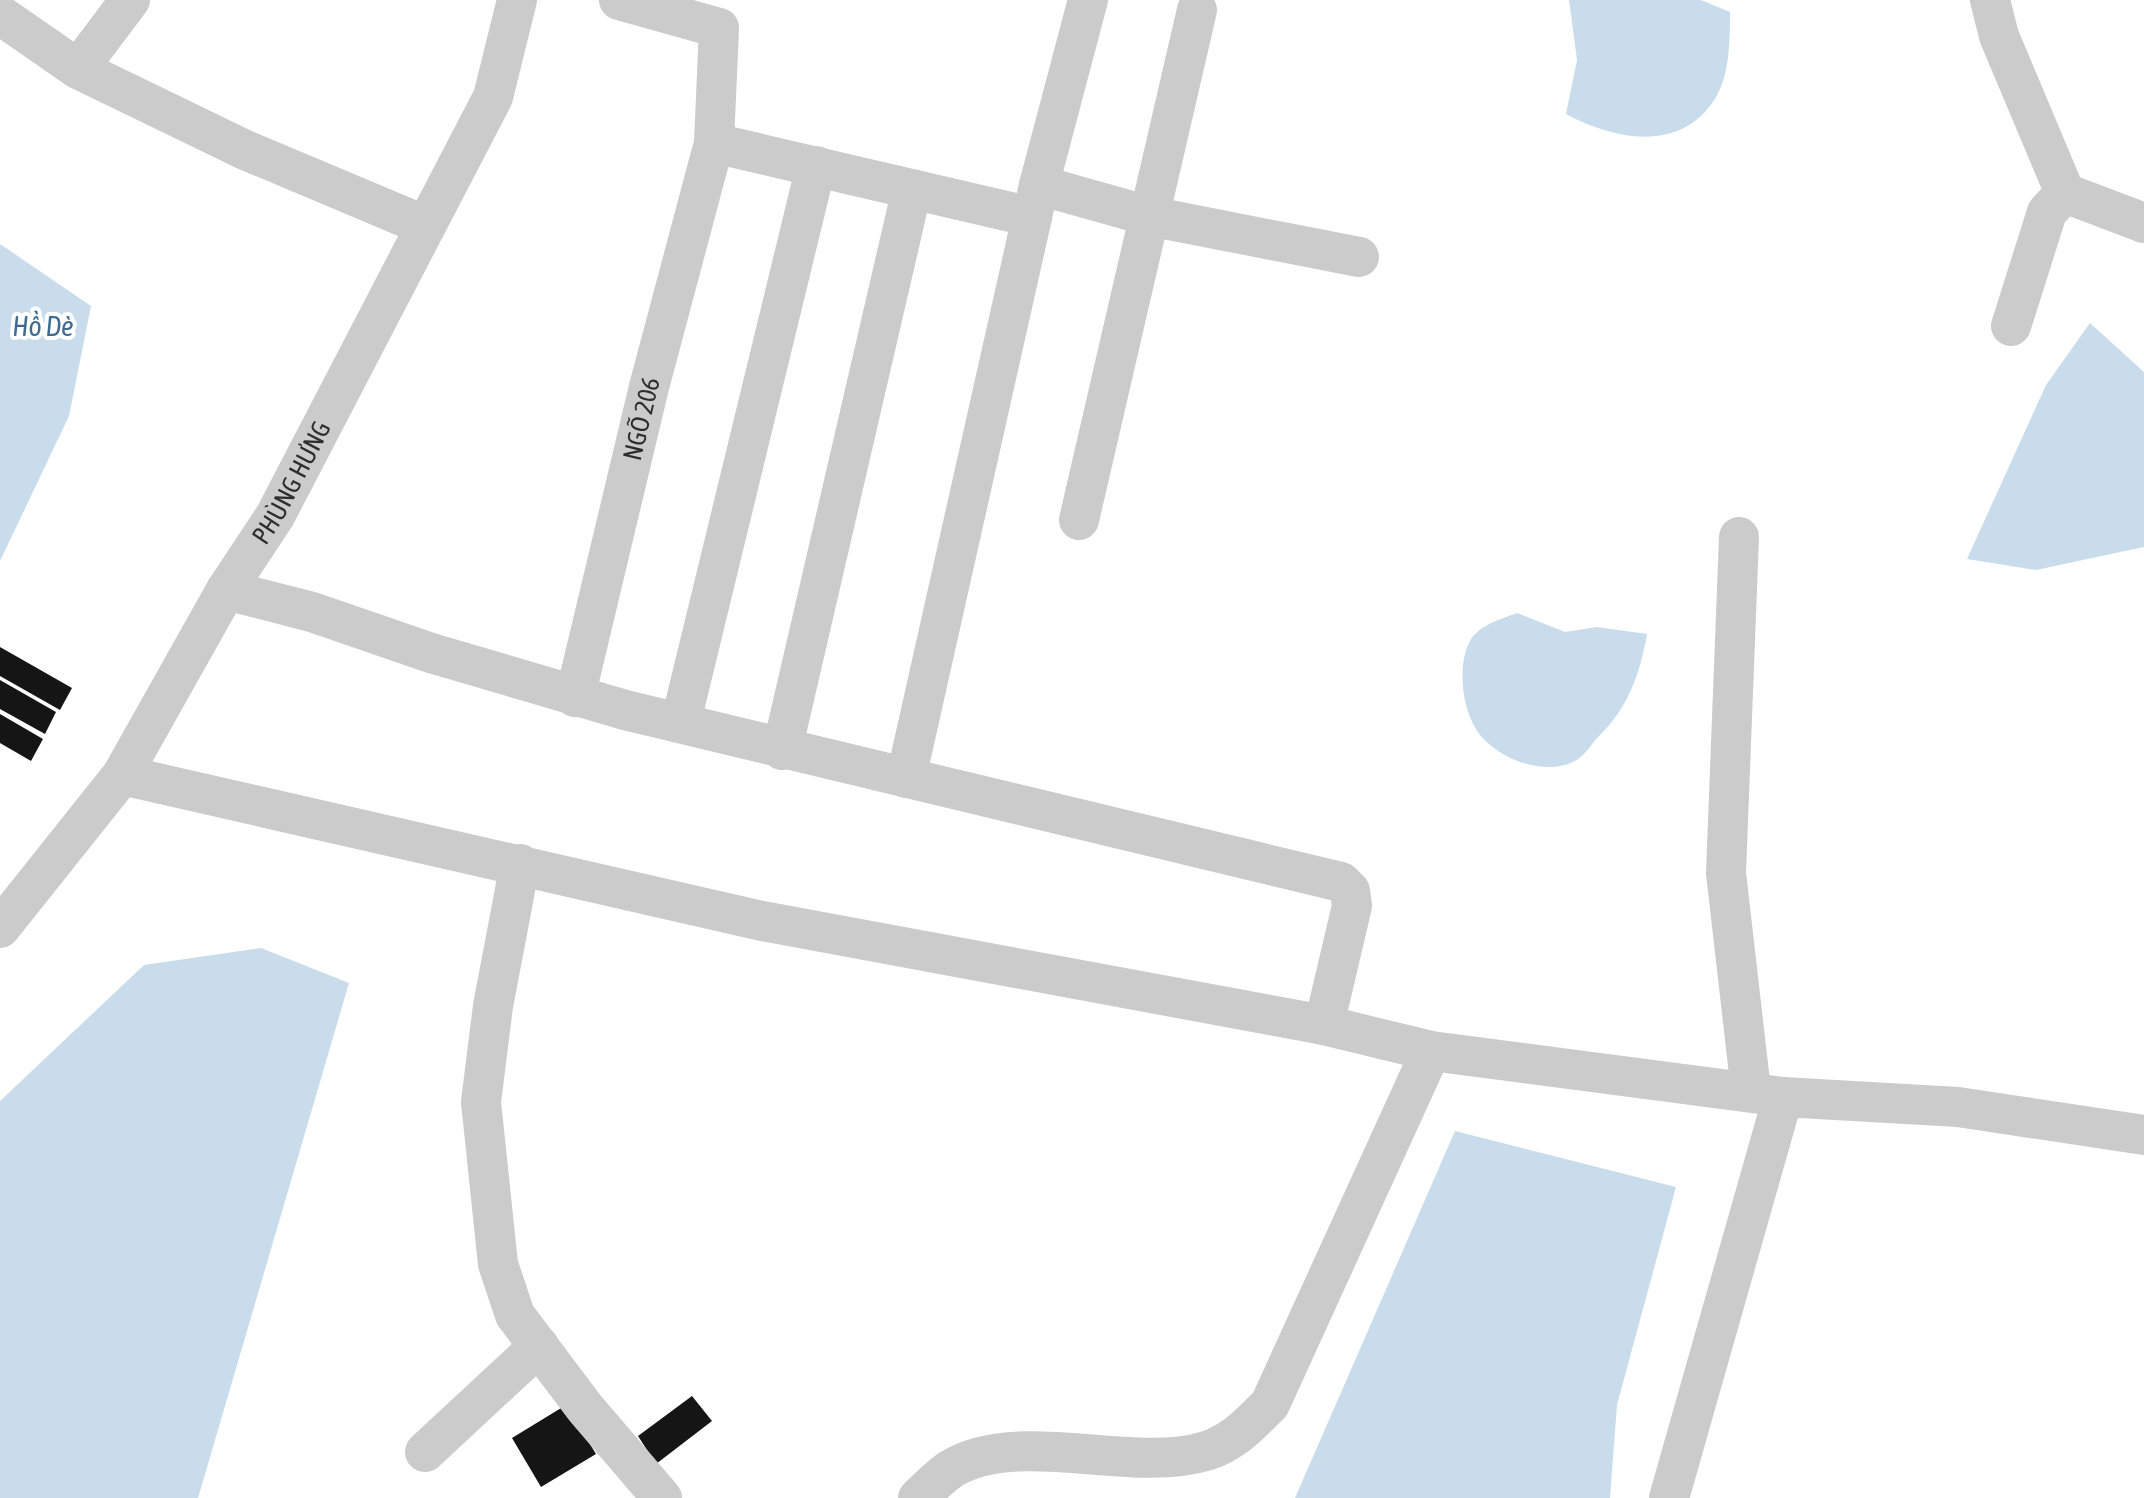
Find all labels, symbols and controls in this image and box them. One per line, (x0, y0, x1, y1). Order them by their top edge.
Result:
water label: Hồ Dè (12, 310, 74, 342)
street label: NGÕ 206 (617, 374, 666, 463)
street label: PHÙNG HƯNG (246, 416, 337, 550)

